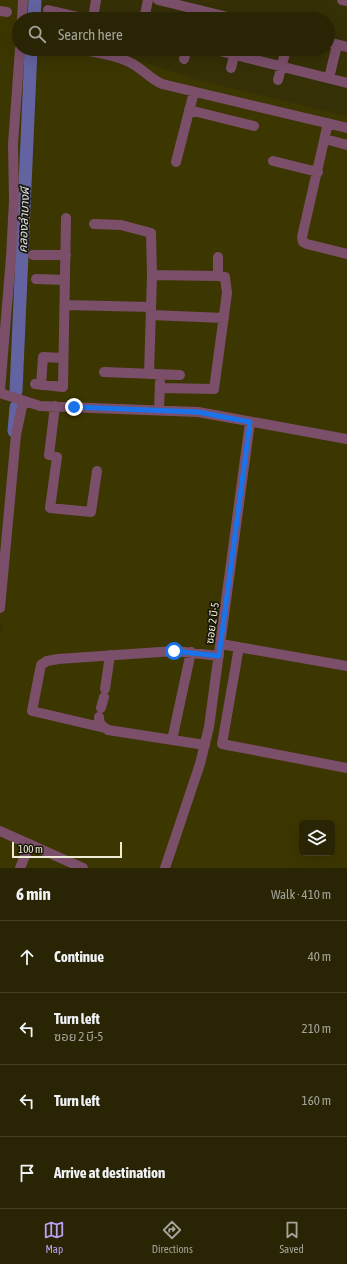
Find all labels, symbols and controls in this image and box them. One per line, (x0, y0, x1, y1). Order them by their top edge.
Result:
search box (12, 12, 335, 56)
icon: search (26, 23, 48, 45)
text: Search here (58, 26, 123, 43)
water label: คลองลำบางผี (16, 185, 32, 253)
route end (65, 398, 83, 416)
street label: ซอย 2 บี-5 (203, 602, 221, 644)
route start (165, 642, 183, 660)
map controls (299, 820, 335, 856)
button: layers (299, 820, 335, 856)
scale bar (12, 840, 122, 859)
text: 100 m (18, 843, 43, 855)
text: 6 min (16, 884, 51, 904)
text: Walk · 410 m (271, 887, 331, 902)
icon: ahead (16, 946, 38, 968)
text: Continue (54, 948, 104, 965)
text: 40 m (308, 949, 331, 964)
text: Turn left (54, 1010, 100, 1027)
icon: left (16, 1018, 38, 1040)
text: 210 m (302, 1021, 331, 1036)
text: ซอย 2 บี-5 (54, 1029, 103, 1044)
icon: left (16, 1090, 38, 1112)
text: Turn left (54, 1092, 100, 1109)
text: 160 m (302, 1093, 331, 1108)
icon: arrive (16, 1162, 38, 1184)
text: Arrive at destination (54, 1164, 165, 1181)
tab: Map (43, 1219, 65, 1255)
tab: Directions (152, 1219, 193, 1255)
tab: Saved (279, 1219, 304, 1255)

